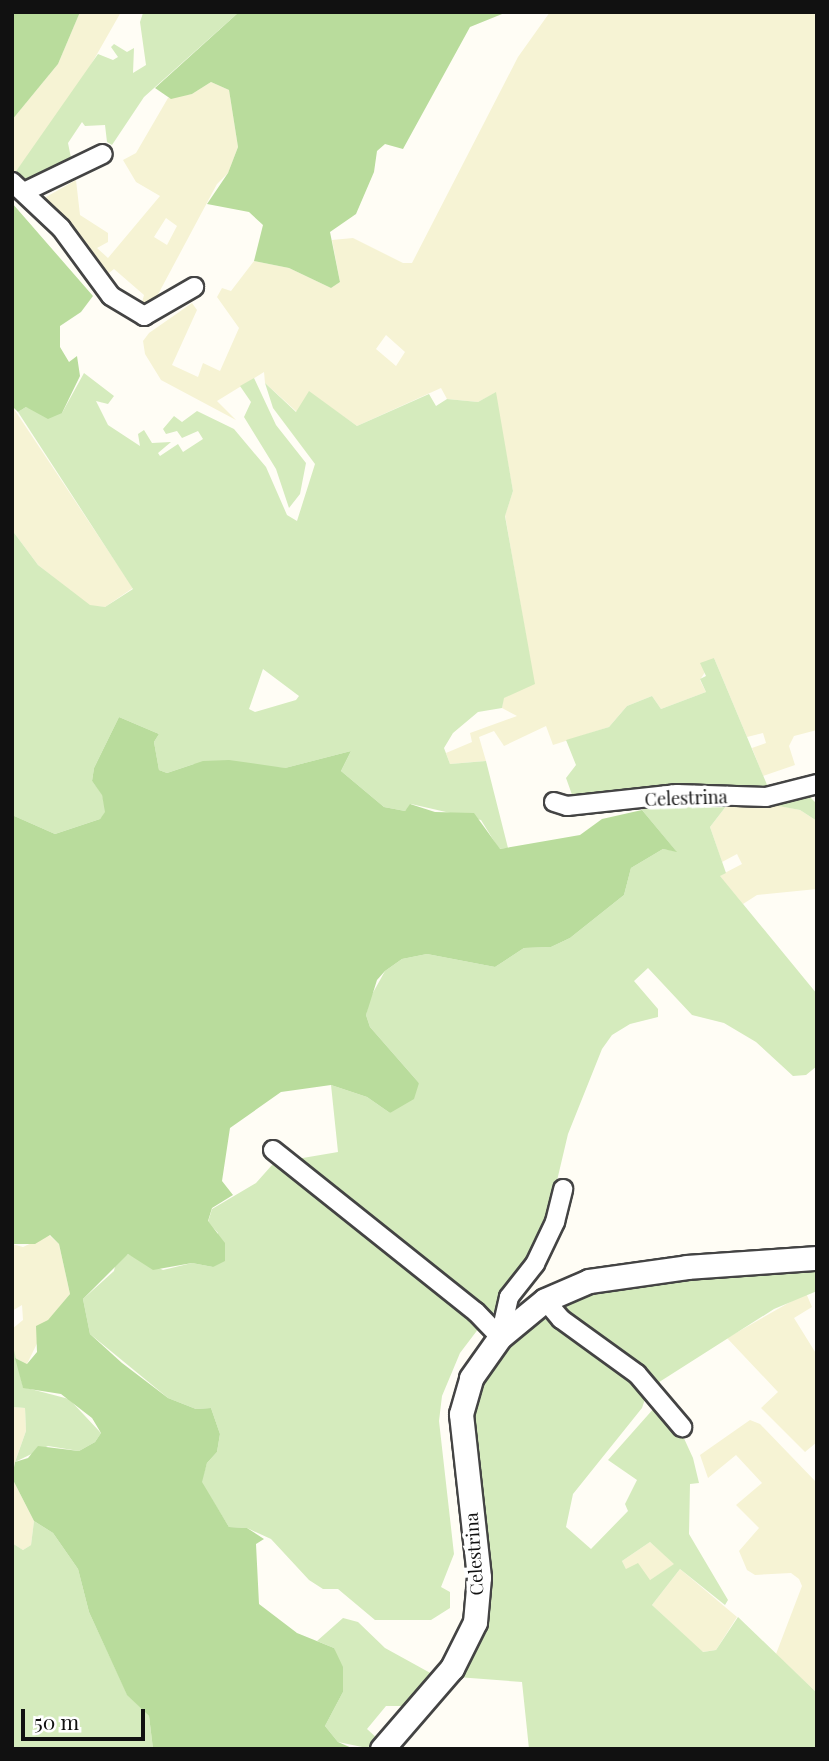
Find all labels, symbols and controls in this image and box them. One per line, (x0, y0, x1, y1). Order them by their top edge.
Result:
street label: Celestrina (644, 786, 728, 810)
street label: Celestrina (460, 1512, 488, 1596)
scale bar (24, 1694, 149, 1738)
text: 50 m (34, 1707, 79, 1735)

